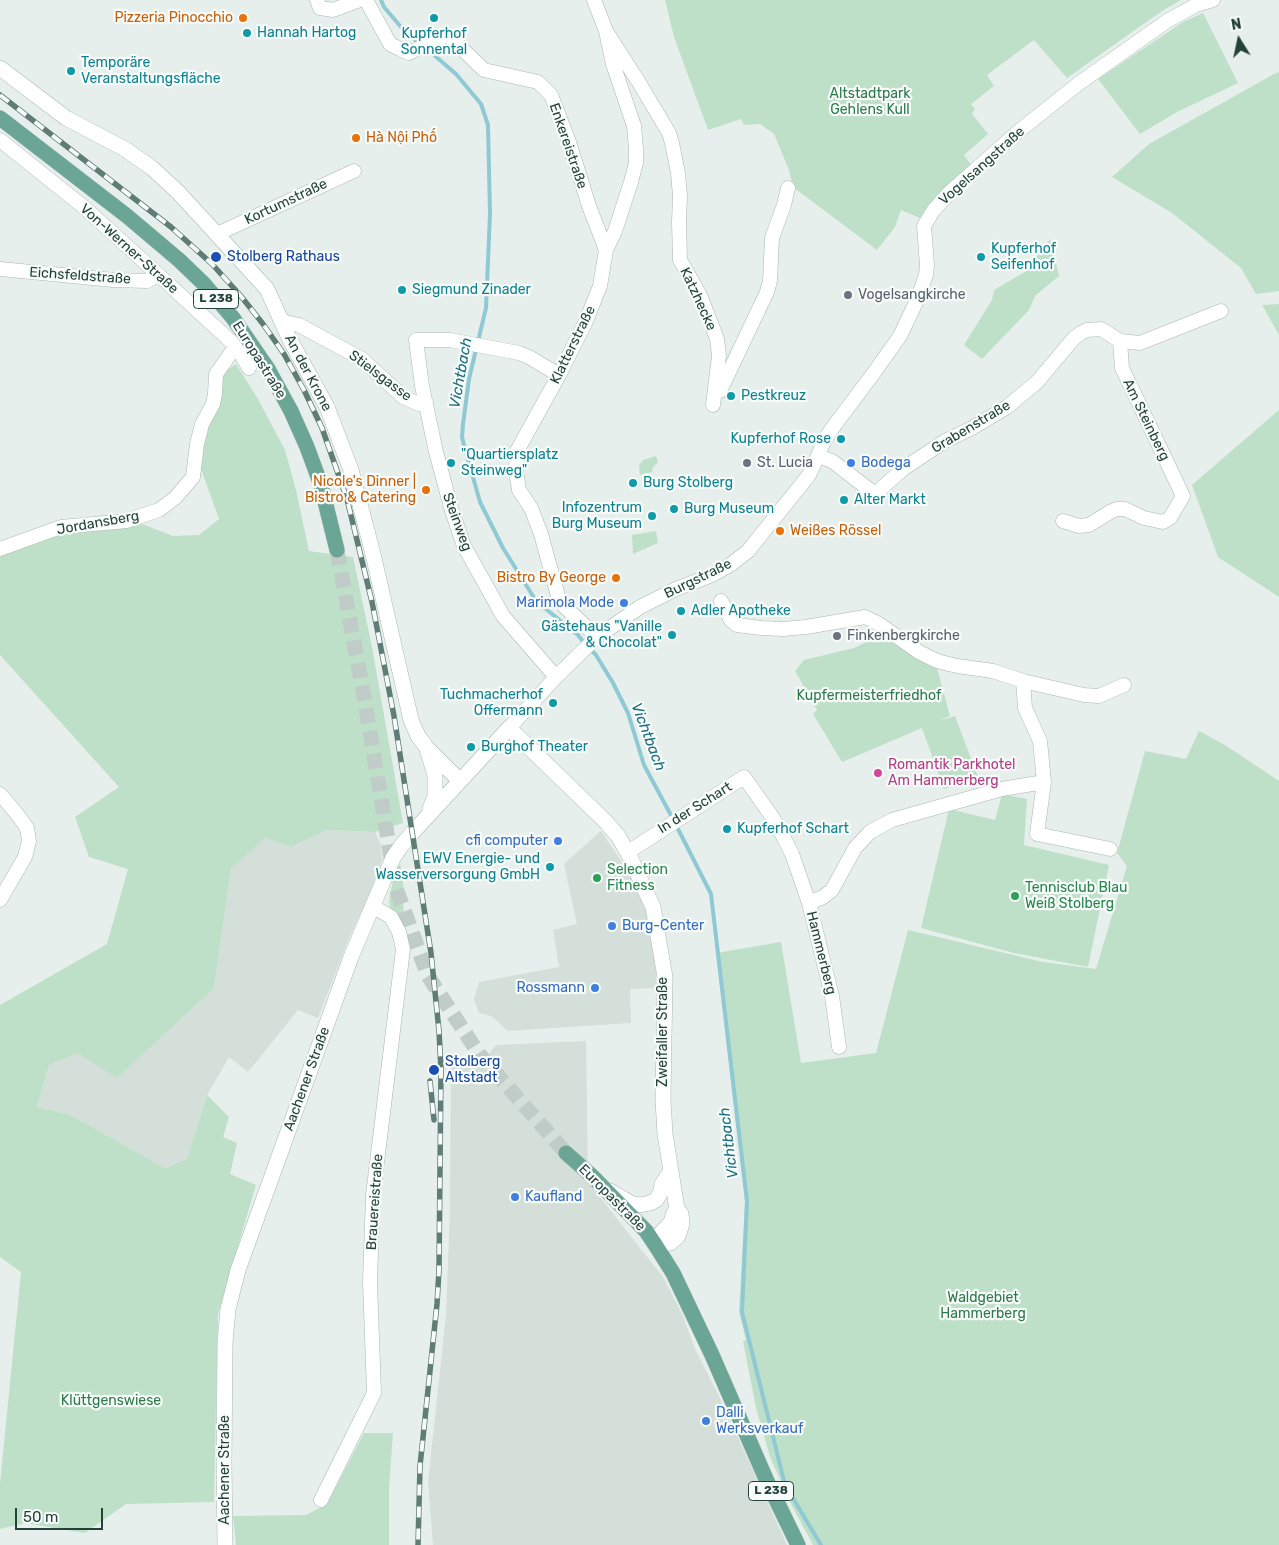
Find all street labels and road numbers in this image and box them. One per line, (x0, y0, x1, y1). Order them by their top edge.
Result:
street label: Enkereistraße (545, 101, 591, 191)
street label: Vogelsangstraße (936, 123, 1028, 209)
street label: Kortumstraße (242, 176, 330, 228)
street label: Von-Werner-Straße (76, 200, 182, 298)
street label: Eichsfeldstraße (29, 264, 131, 288)
street label: Katzhecke (676, 265, 720, 333)
road number: L 238 (194, 290, 238, 308)
street label: Klatterstraße (547, 303, 599, 387)
street label: Europastraße (229, 318, 289, 402)
street label: An der Krone (281, 332, 335, 414)
street label: Stielsgasse (345, 347, 415, 405)
street label: Am Steinberg (1119, 376, 1173, 464)
street label: Grabenstraße (929, 397, 1013, 457)
street label: Steinweg (439, 490, 475, 554)
street label: Jordansberg (55, 507, 141, 539)
street label: Burgstraße (662, 555, 734, 603)
street label: In der Schart (655, 779, 735, 837)
street label: Hammerberg (803, 909, 839, 997)
street label: Zweifaller Straße (655, 977, 671, 1087)
street label: Aachener Straße (280, 1025, 334, 1133)
street label: Brauereistraße (363, 1153, 387, 1251)
street label: Europastraße (575, 1161, 649, 1235)
street label: Aachener Straße (217, 1415, 233, 1525)
road number: L 238 (748, 1482, 794, 1500)

